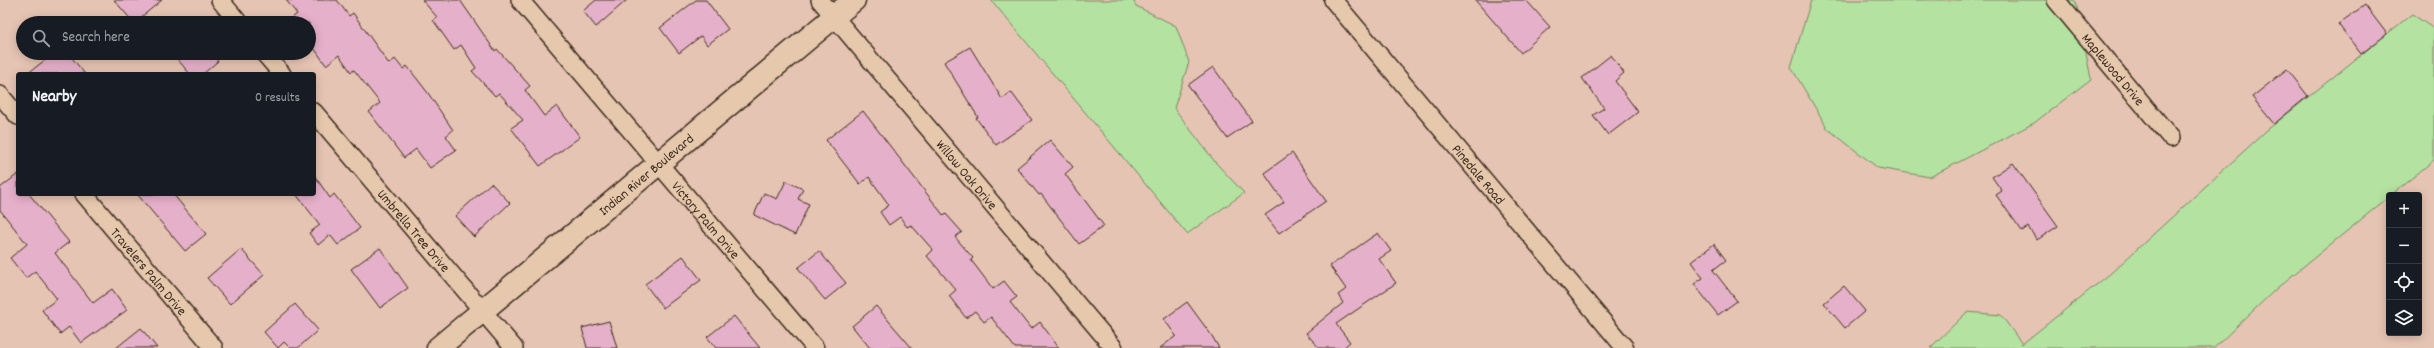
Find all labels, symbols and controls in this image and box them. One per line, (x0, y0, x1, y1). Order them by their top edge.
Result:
search box (16, 16, 316, 60)
icon: search (30, 27, 52, 49)
text: Search here (62, 27, 130, 49)
street label: Maplewood Drive (2076, 30, 2148, 111)
text: Nearby (32, 86, 76, 110)
text: 0 results (255, 89, 300, 108)
street label: Indian River Boulevard (595, 130, 699, 221)
street label: Willow Oak Drive (930, 136, 1001, 215)
street label: Pinedale Road (1446, 141, 1509, 210)
street label: Victory Palm Drive (666, 178, 744, 264)
street label: Umbrella Tree Drive (372, 186, 454, 278)
map controls (2386, 192, 2422, 336)
button: + (2386, 192, 2422, 228)
street label: Travelers Palm Drive (105, 224, 191, 321)
button: − (2386, 228, 2422, 264)
button: locate (2386, 264, 2422, 300)
button: layers (2386, 300, 2422, 336)

